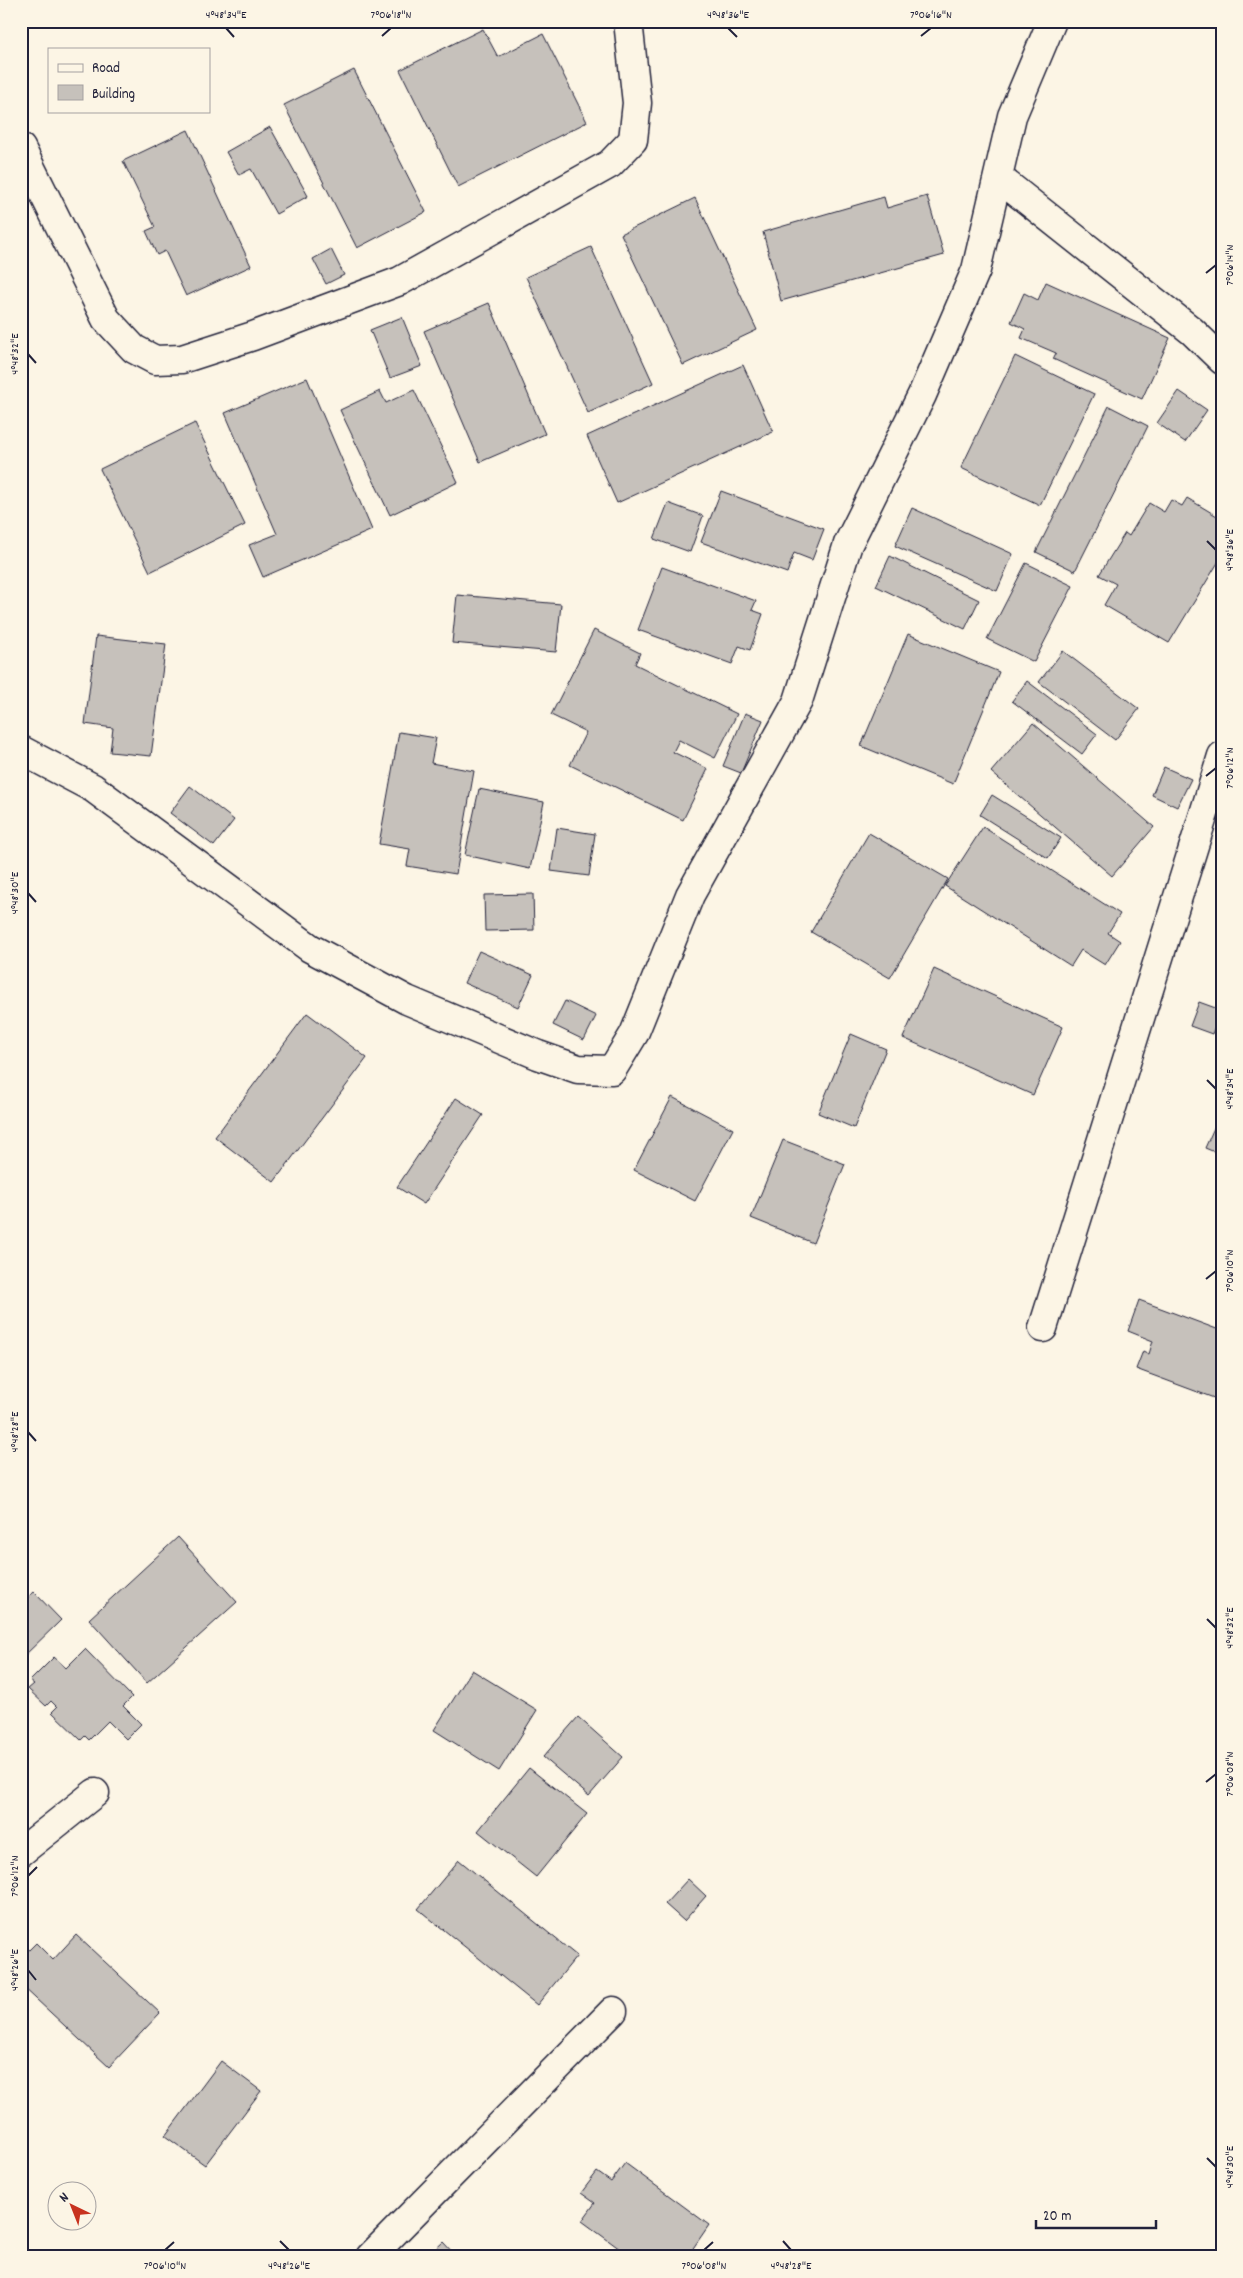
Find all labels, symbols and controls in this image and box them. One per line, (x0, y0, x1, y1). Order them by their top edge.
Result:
text: 4°48'34"E (205, 7, 247, 24)
text: 7°06'18"N (371, 7, 412, 24)
text: 4°48'36"E (707, 7, 750, 24)
text: 7°06'16"N (910, 7, 952, 24)
legend (48, 48, 210, 112)
text: Road (92, 58, 120, 80)
text: Building (92, 84, 135, 106)
text: 7°06'14"N (1222, 244, 1239, 286)
text: 4°48'32"E (7, 333, 24, 375)
text: 4°48'36"E (1222, 528, 1239, 571)
text: 7°06'12"N (1222, 747, 1239, 789)
text: 4°48'30"E (7, 871, 24, 914)
text: 4°48'34"E (1222, 1068, 1239, 1110)
text: 7°06'10"N (1222, 1250, 1239, 1292)
text: 4°48'28"E (7, 1411, 24, 1452)
text: 4°48'32"E (1222, 1607, 1239, 1649)
text: 7°06'08"N (1222, 1752, 1239, 1796)
text: 7°06'12"N (7, 1855, 24, 1897)
text: 4°48'26"E (7, 1949, 24, 1991)
text: 4°48'30"E (1222, 2145, 1239, 2188)
north arrow (48, 2180, 98, 2230)
text: N (55, 2188, 74, 2208)
scale bar (1036, 2198, 1156, 2230)
text: 20 m (1043, 2206, 1071, 2228)
text: 7°06'10"N (144, 2258, 186, 2275)
text: 4°48'26"E (268, 2258, 310, 2275)
text: 7°06'08"N (682, 2258, 726, 2275)
text: 4°48'28"E (771, 2258, 812, 2275)

